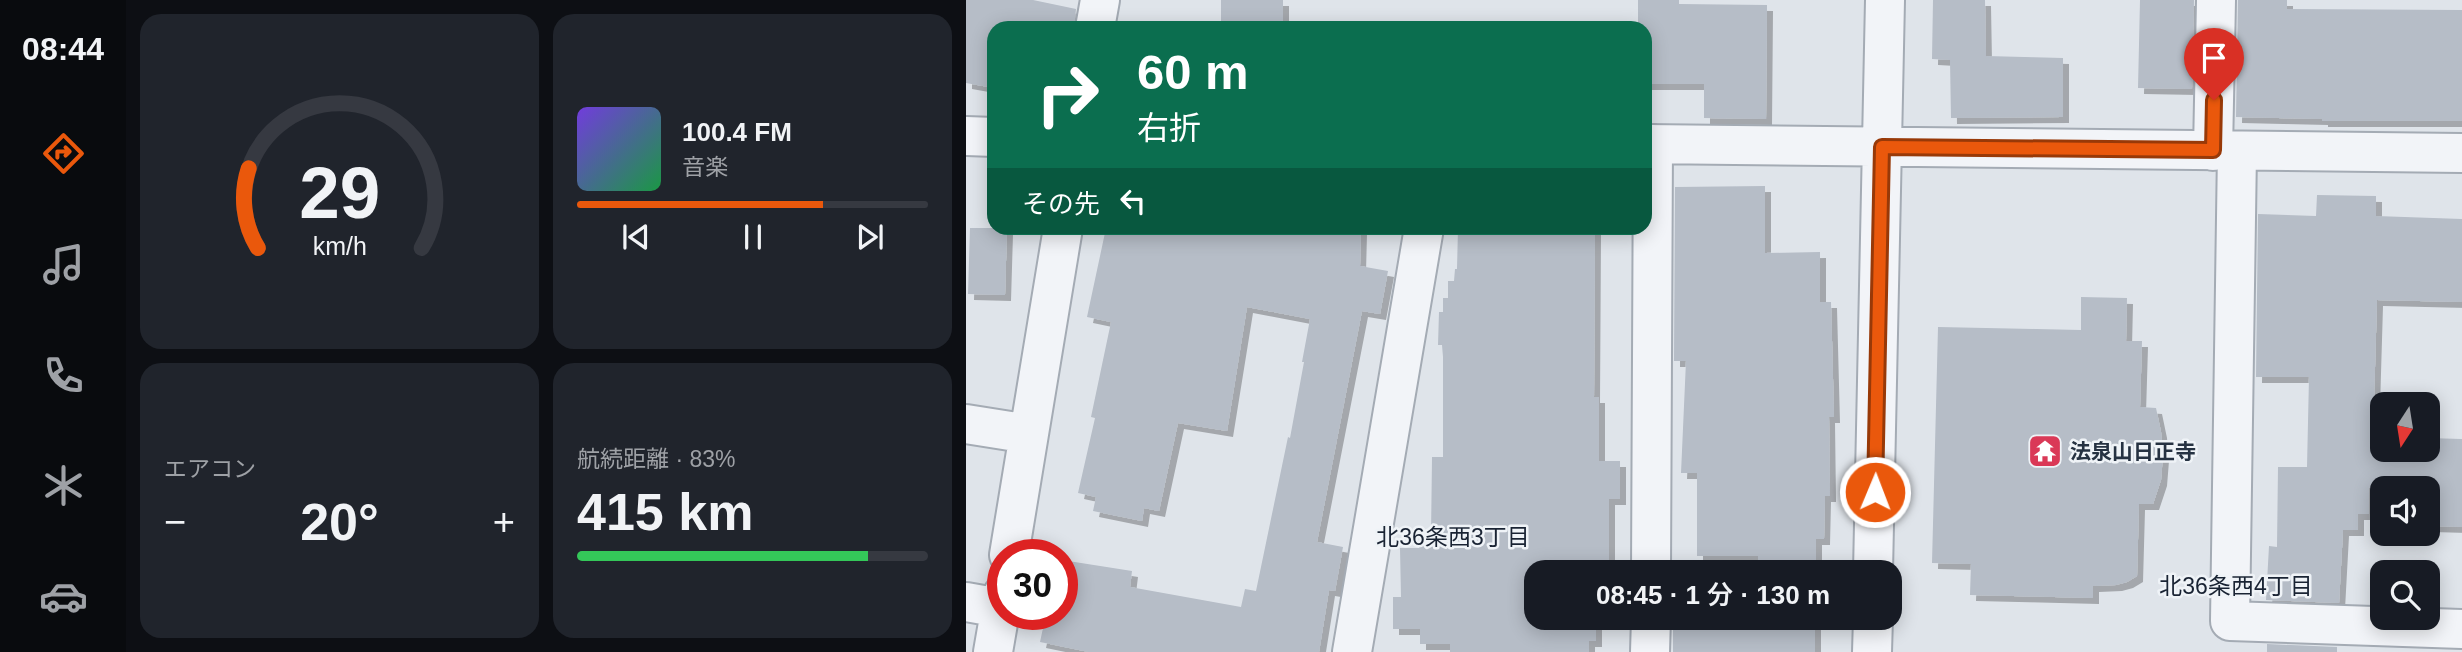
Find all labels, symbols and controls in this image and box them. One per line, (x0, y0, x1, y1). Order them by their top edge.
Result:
pin (2184, 28, 2244, 100)
text: 08:44 (22, 31, 104, 67)
icon: arrive (2195, 39, 2233, 77)
text: 60 m (1137, 45, 1249, 99)
icon: right (1022, 49, 1113, 140)
text: 右折 (1137, 110, 1201, 146)
text: 100.4 FM (682, 117, 792, 147)
icon: directions (39, 129, 88, 178)
text: 29 (299, 152, 380, 233)
text: 音楽 (682, 154, 728, 180)
icon: left (1114, 182, 1152, 220)
text: その先 (1022, 189, 1100, 219)
icon: previous (617, 218, 655, 256)
icon: pause (734, 218, 772, 256)
icon: next (851, 218, 889, 256)
text: km/h (312, 232, 367, 260)
icon: music (39, 240, 88, 289)
icon: phone (39, 351, 88, 400)
north arrow (2370, 392, 2440, 462)
map controls (2370, 392, 2440, 630)
temple icon: 法泉山日正寺 (2026, 432, 2064, 470)
place label: 法泉山日正寺 (2070, 440, 2196, 463)
text: 航続距離 · 83% (577, 446, 735, 472)
position arrow (1838, 455, 1912, 529)
text: エアコン (164, 456, 256, 482)
icon: climate (39, 461, 88, 510)
button: sound (2370, 476, 2440, 546)
text: 415 km (577, 483, 753, 541)
text: 20° (300, 493, 379, 551)
text: − (164, 501, 186, 543)
text: + (493, 501, 515, 543)
district label: 北36条西3丁目 (1376, 524, 1530, 550)
speed limit sign: 30 (987, 539, 1078, 630)
button: search (2370, 560, 2440, 630)
icon: car (39, 572, 88, 621)
district label: 北36条西4丁目 (2159, 573, 2313, 599)
text: 08:45 · 1 分 · 130 m (1596, 580, 1830, 610)

